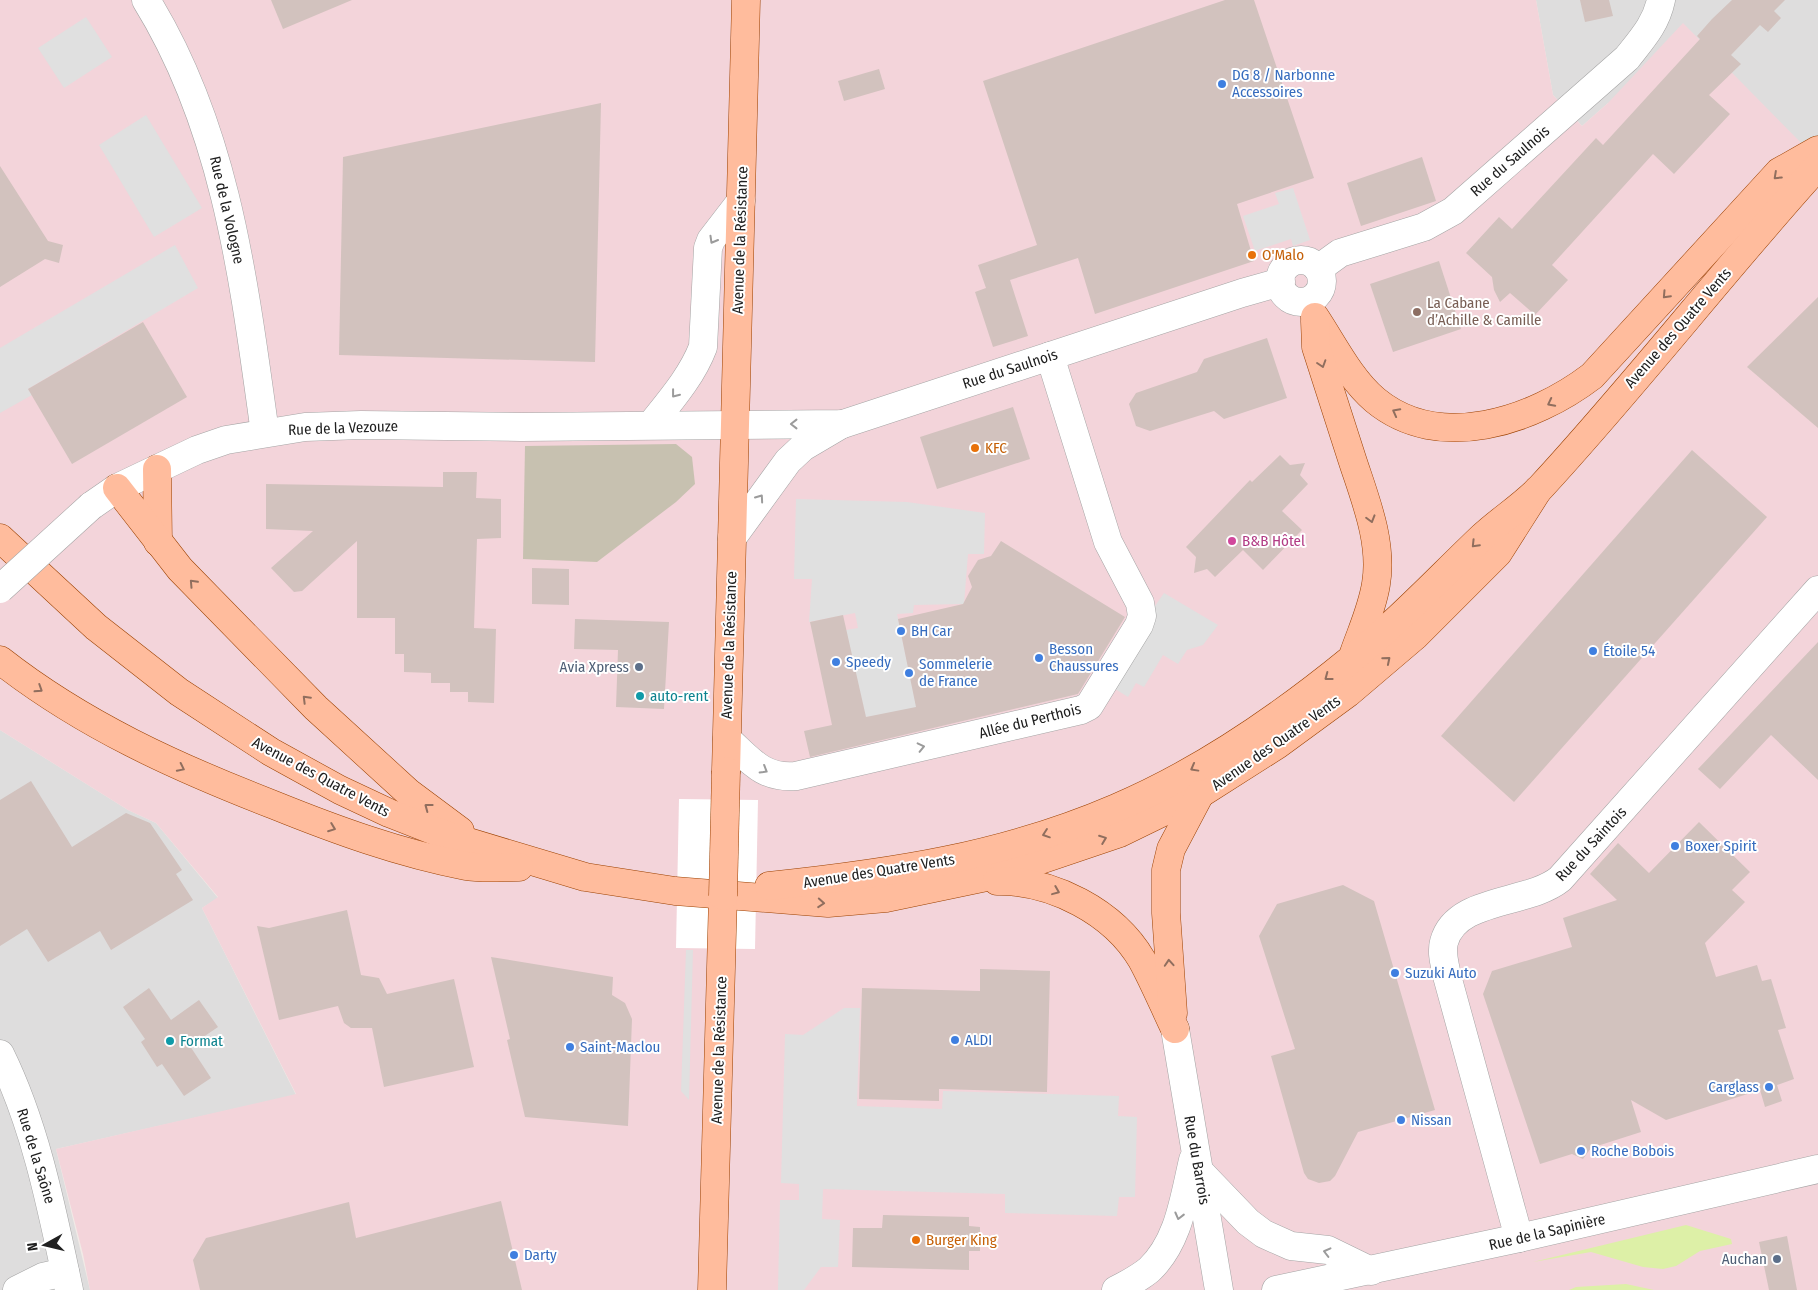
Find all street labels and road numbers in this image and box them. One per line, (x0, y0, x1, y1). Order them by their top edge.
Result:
street label: Rue du Saulnois (1467, 122, 1553, 200)
street label: Rue de la Vologne (206, 154, 248, 266)
street label: Avenue de la Résistance (728, 166, 752, 314)
street label: Avenue des Quatre Vents (1621, 264, 1735, 392)
street label: Rue du Saulnois (960, 345, 1060, 393)
street label: Rue de la Vezouze (288, 417, 398, 439)
street label: Avenue de la Résistance (717, 571, 741, 719)
street label: Avenue des Quatre Vents (1208, 692, 1344, 794)
street label: Allée du Perthois (977, 700, 1083, 742)
street label: Avenue des Quatre Vents (249, 733, 393, 821)
street label: Rue du Saintois (1552, 803, 1630, 885)
street label: Avenue des Quatre Vents (802, 850, 956, 892)
street label: Avenue de la Résistance (707, 976, 731, 1124)
street label: Rue de la Saône (13, 1106, 59, 1206)
street label: Rue du Barrois (1180, 1114, 1214, 1206)
street label: Rue de la Sapinière (1487, 1210, 1607, 1254)

